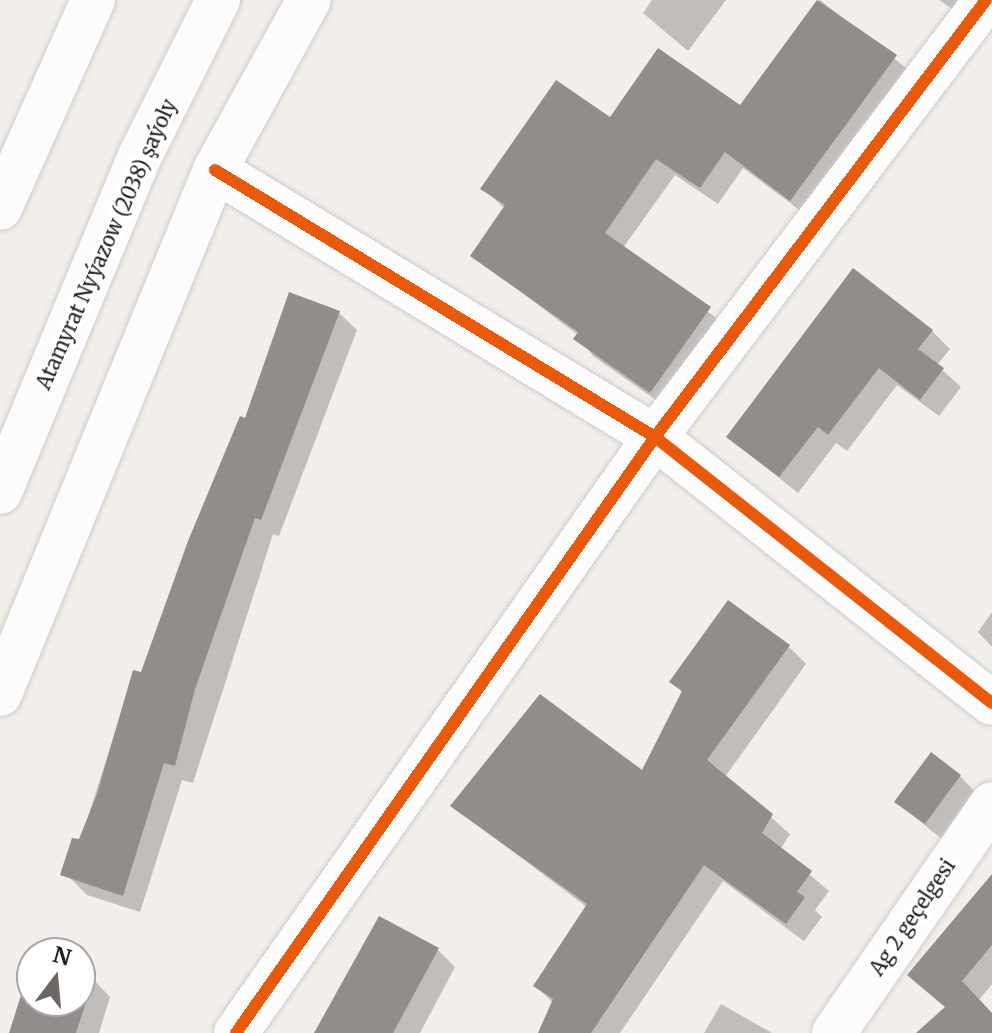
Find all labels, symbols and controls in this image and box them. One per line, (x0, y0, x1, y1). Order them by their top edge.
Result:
street label: Atamyrat Nyýazow (2038) şaýoly (31, 95, 181, 393)
street label: Ag 2 geçelgesi (864, 854, 960, 980)
north arrow (16, 937, 96, 1017)
text: N (50, 940, 74, 972)

